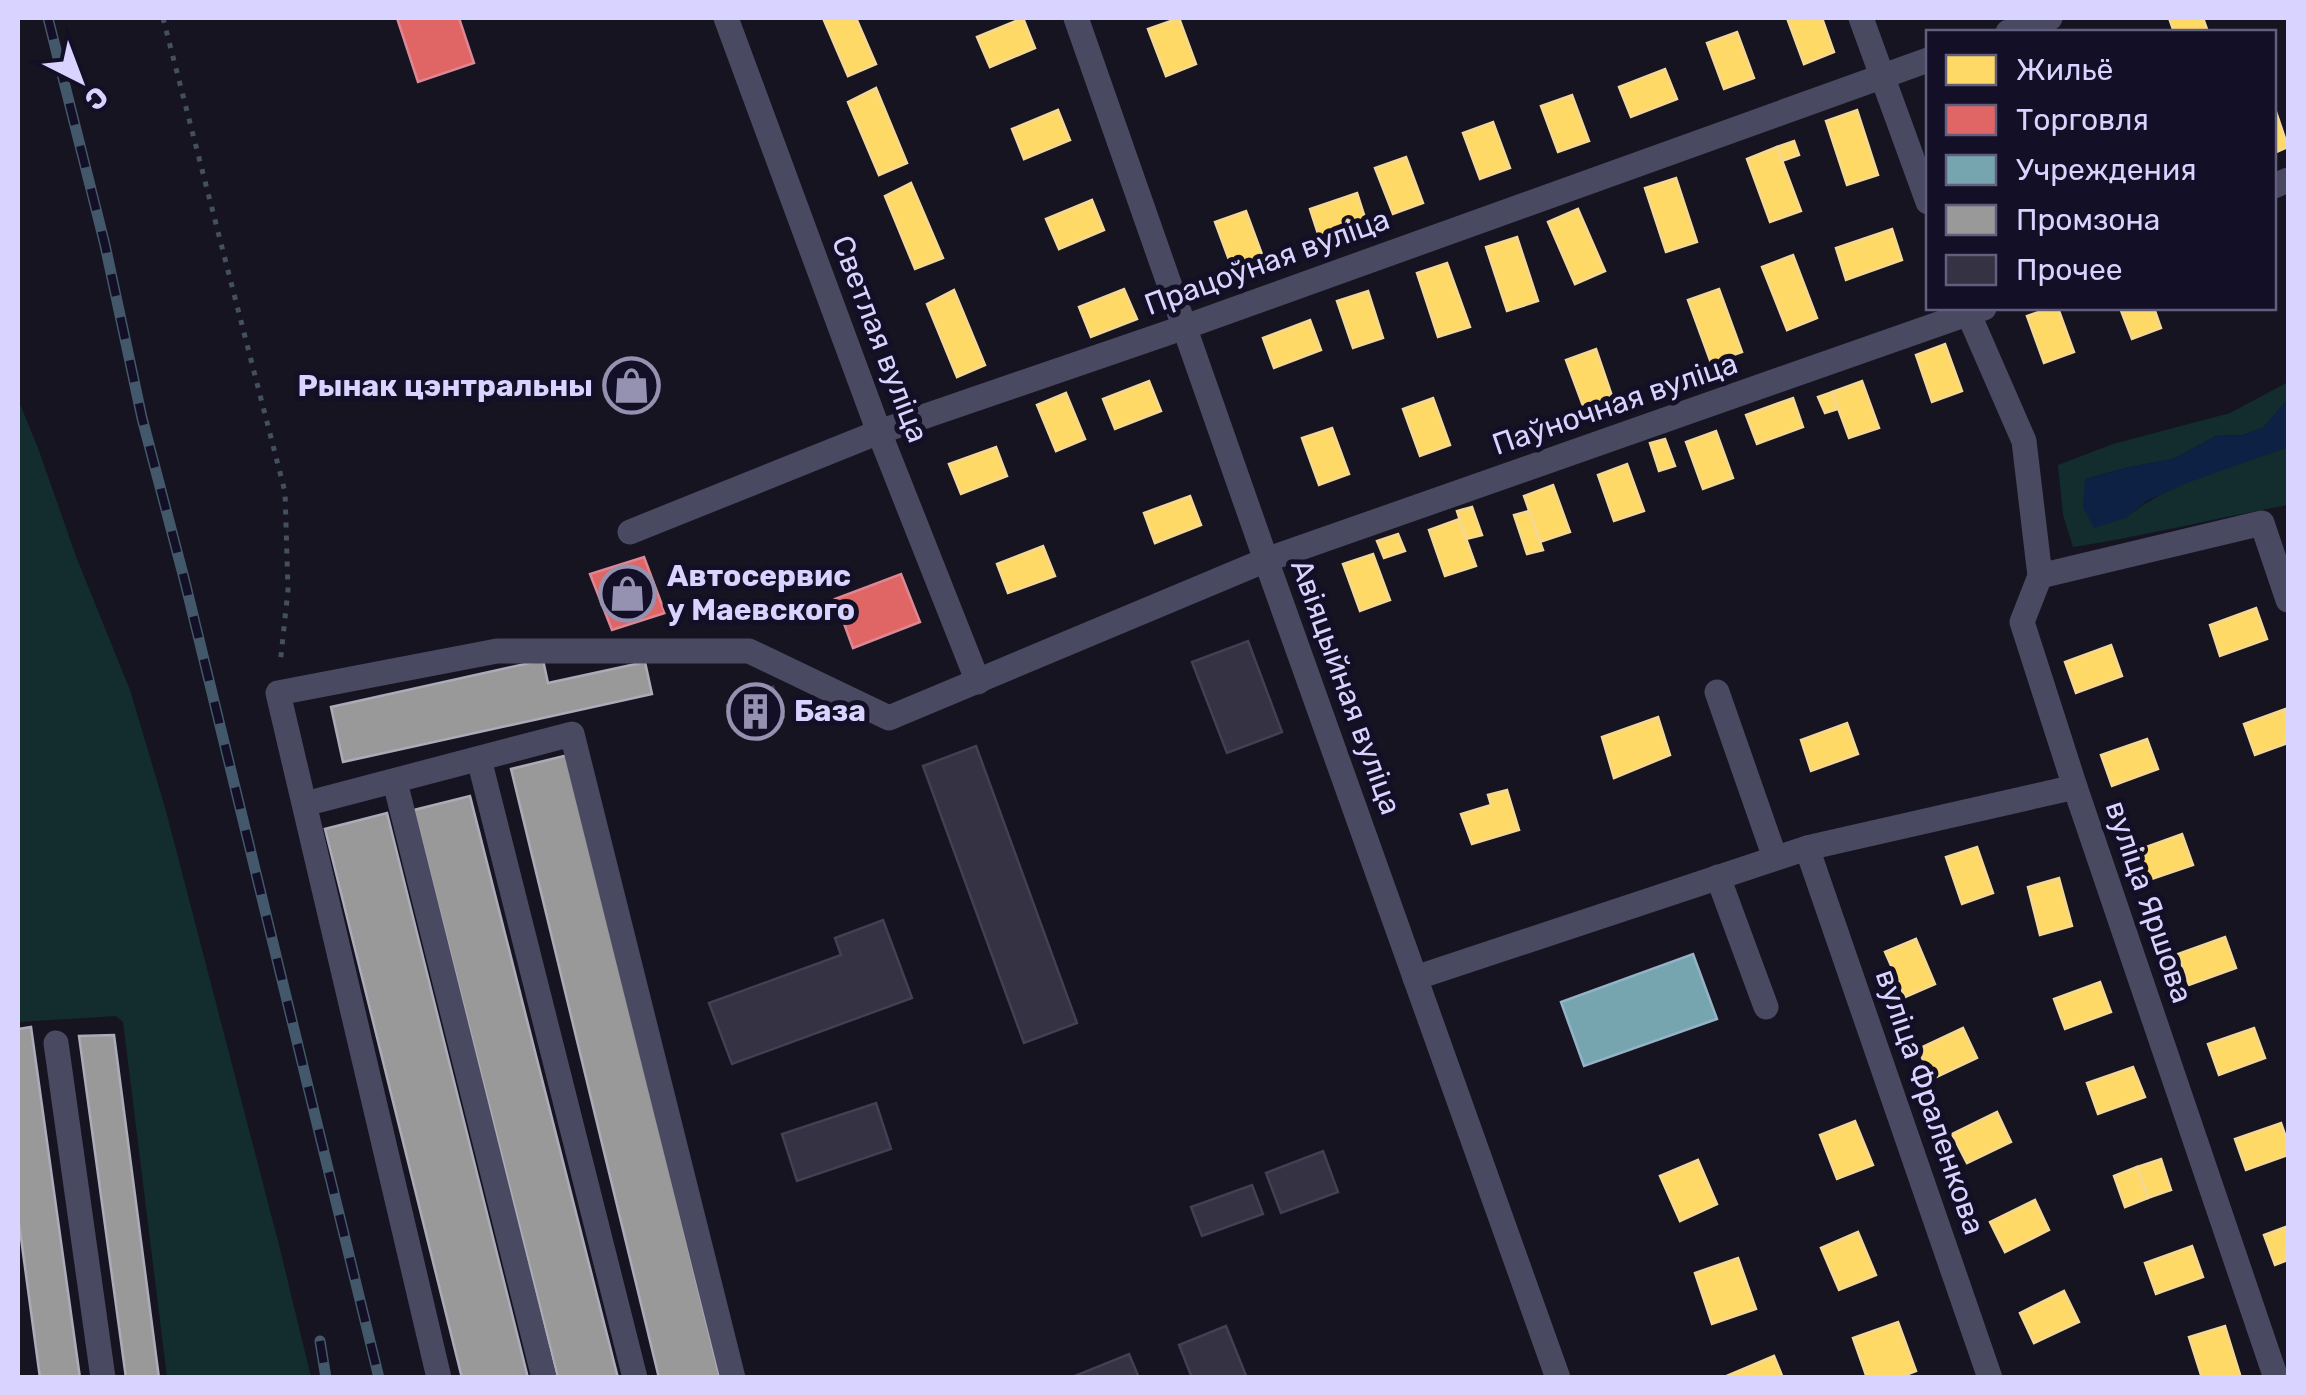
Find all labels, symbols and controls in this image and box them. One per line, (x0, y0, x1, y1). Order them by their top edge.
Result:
north arrow (30, 30, 130, 130)
legend (1926, 30, 2276, 310)
text: Жильё (2016, 52, 2113, 88)
text: С (78, 79, 115, 117)
text: Торговля (2016, 102, 2149, 138)
text: Учреждения (2016, 152, 2197, 188)
street label: Працоўная вуліца (1140, 201, 1394, 323)
text: Промзона (2016, 202, 2160, 238)
street label: Светлая вуліца (824, 230, 936, 448)
text: Прочее (2016, 252, 2123, 288)
street label: Паўночная вуліца (1488, 345, 1742, 463)
shop icon: Рынак цэнтральны (602, 356, 662, 416)
place label: Рынак цэнтральны (298, 368, 593, 404)
street label: Авіяцыйная вуліца (1283, 554, 1409, 820)
place label: Автосервис у Маевского (667, 558, 855, 628)
shop icon: Автосервис у Маевского (598, 563, 658, 623)
building icon: База (725, 681, 785, 741)
place label: База (794, 693, 866, 729)
street label: вуліца Яршова (2098, 796, 2200, 1008)
street label: вуліца Фраленкова (1868, 965, 1992, 1239)

